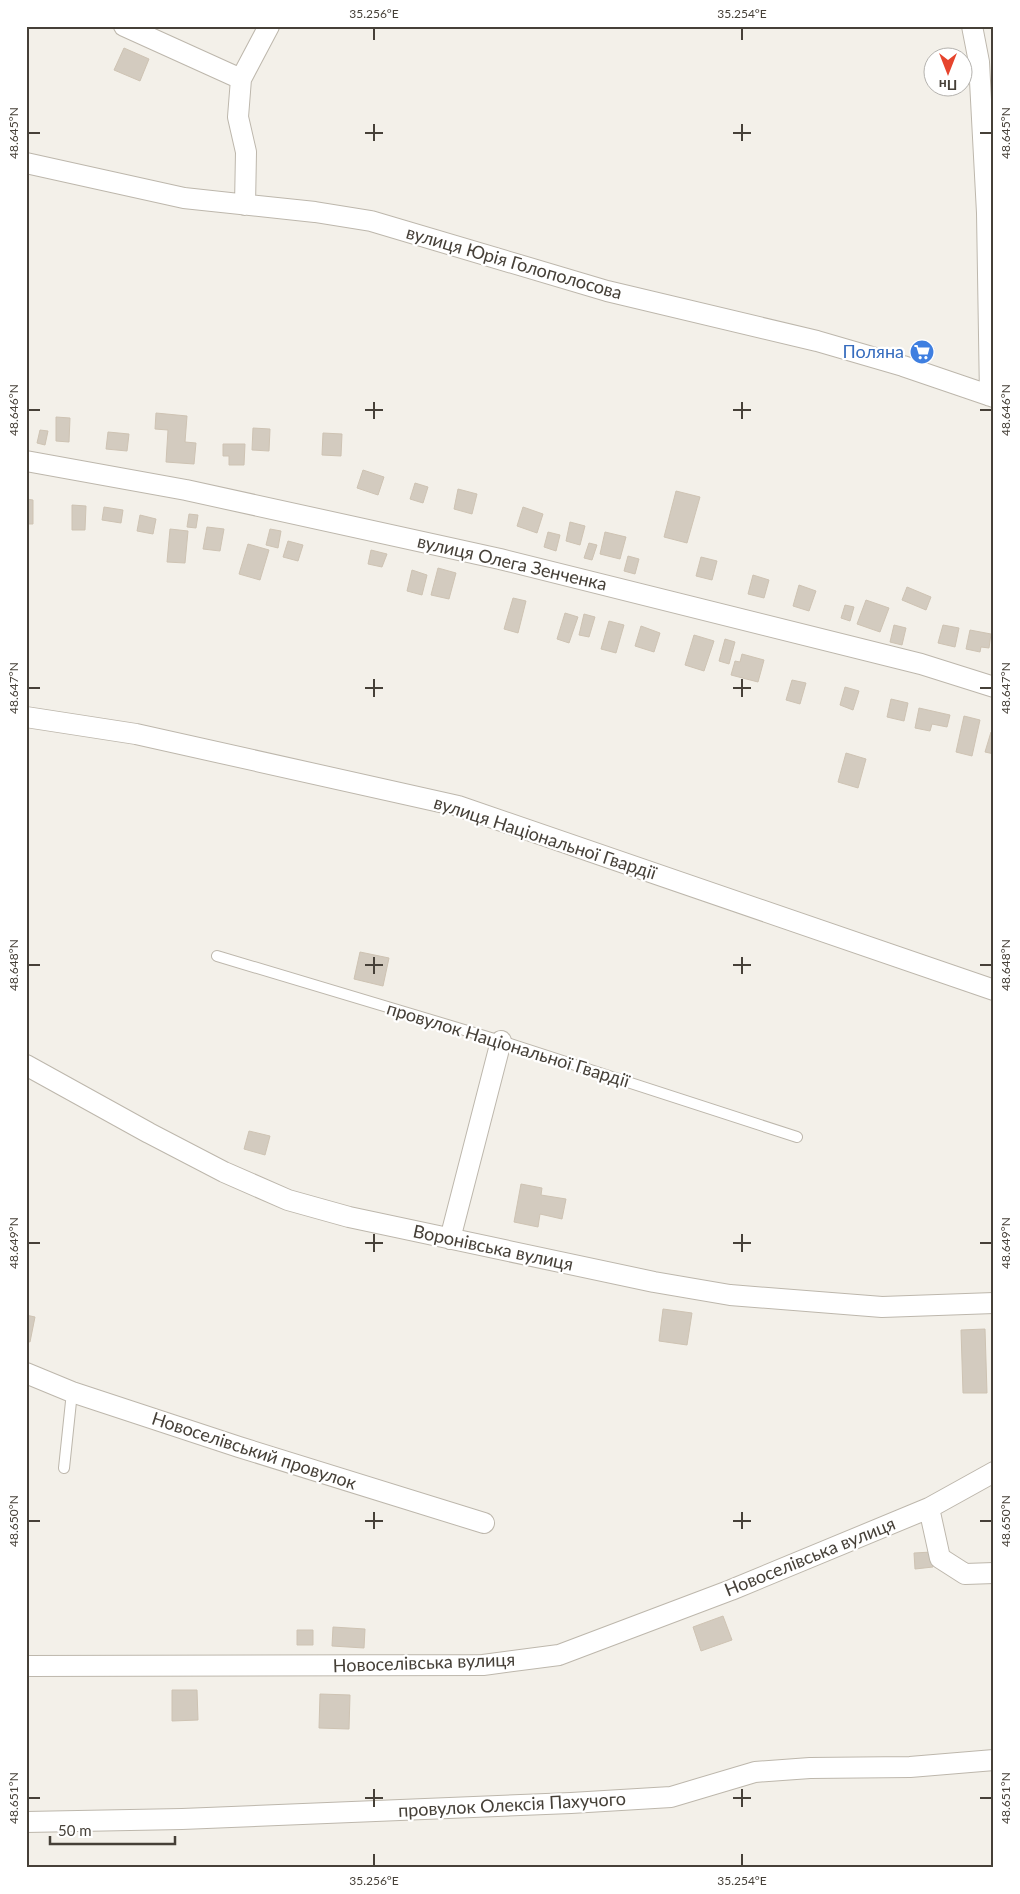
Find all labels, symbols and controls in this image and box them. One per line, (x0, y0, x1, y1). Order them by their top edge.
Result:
text: 35.256°E (349, 6, 399, 21)
text: 35.254°E (717, 6, 767, 21)
north arrow (922, 48, 972, 98)
text: Пн (939, 77, 957, 94)
text: 48.645°N (6, 107, 21, 159)
text: 48.645°N (998, 107, 1013, 159)
street label: вулиця Юрія Голополосова (404, 221, 625, 303)
supermarket icon: Поляна (909, 339, 935, 365)
place label: Поляна (843, 340, 904, 362)
text: 48.646°N (6, 384, 21, 436)
text: 48.646°N (998, 384, 1013, 436)
street label: вулиця Олега Зенченка (415, 529, 609, 595)
text: 48.647°N (6, 662, 21, 714)
text: 48.647°N (998, 662, 1013, 714)
street label: вулиця Національної Гвардії (431, 791, 660, 884)
text: 48.648°N (6, 939, 21, 991)
text: 48.648°N (998, 939, 1013, 991)
street label: провулок Національної Гвардії (384, 997, 633, 1092)
text: 48.649°N (6, 1217, 21, 1269)
text: 48.649°N (998, 1217, 1013, 1269)
street label: Воронівська вулиця (411, 1219, 575, 1275)
street label: Новоселівський провулок (149, 1407, 360, 1494)
text: 48.650°N (6, 1495, 21, 1547)
text: 48.650°N (998, 1495, 1013, 1547)
street label: Новоселівська вулиця (721, 1512, 898, 1600)
street label: Новоселівська вулиця (332, 1648, 516, 1676)
text: 48.651°N (6, 1772, 21, 1824)
text: 48.651°N (998, 1772, 1013, 1824)
street label: провулок Олексія Пахучого (397, 1787, 626, 1821)
scale bar (50, 1814, 175, 1846)
text: 50 m (58, 1821, 92, 1839)
text: 35.256°E (349, 1873, 399, 1888)
text: 35.254°E (717, 1873, 767, 1888)

